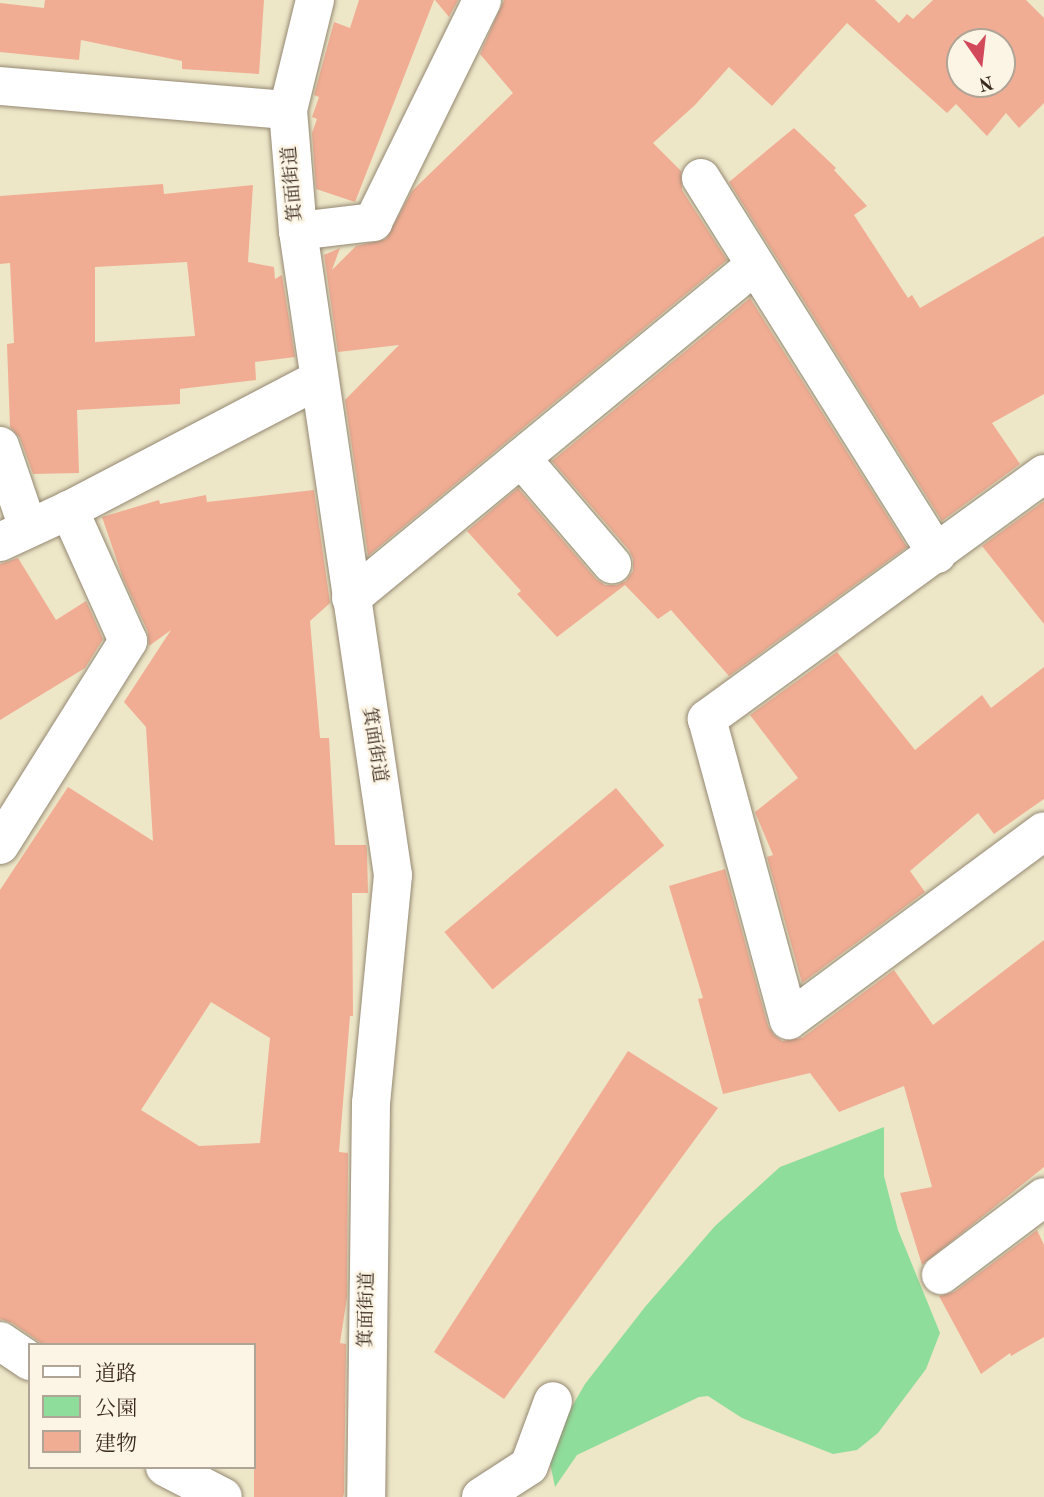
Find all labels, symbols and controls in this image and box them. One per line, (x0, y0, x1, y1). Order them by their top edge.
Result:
north arrow (946, 28, 1016, 98)
text: N (976, 71, 995, 93)
street label: 箕面街道 (279, 145, 309, 223)
street label: 箕面街道 (356, 706, 390, 784)
street label: 箕面街道 (356, 1272, 380, 1348)
legend (28, 1343, 256, 1469)
text: 道路 (95, 1364, 137, 1385)
text: 公園 (95, 1399, 137, 1420)
text: 建物 (95, 1434, 137, 1455)

